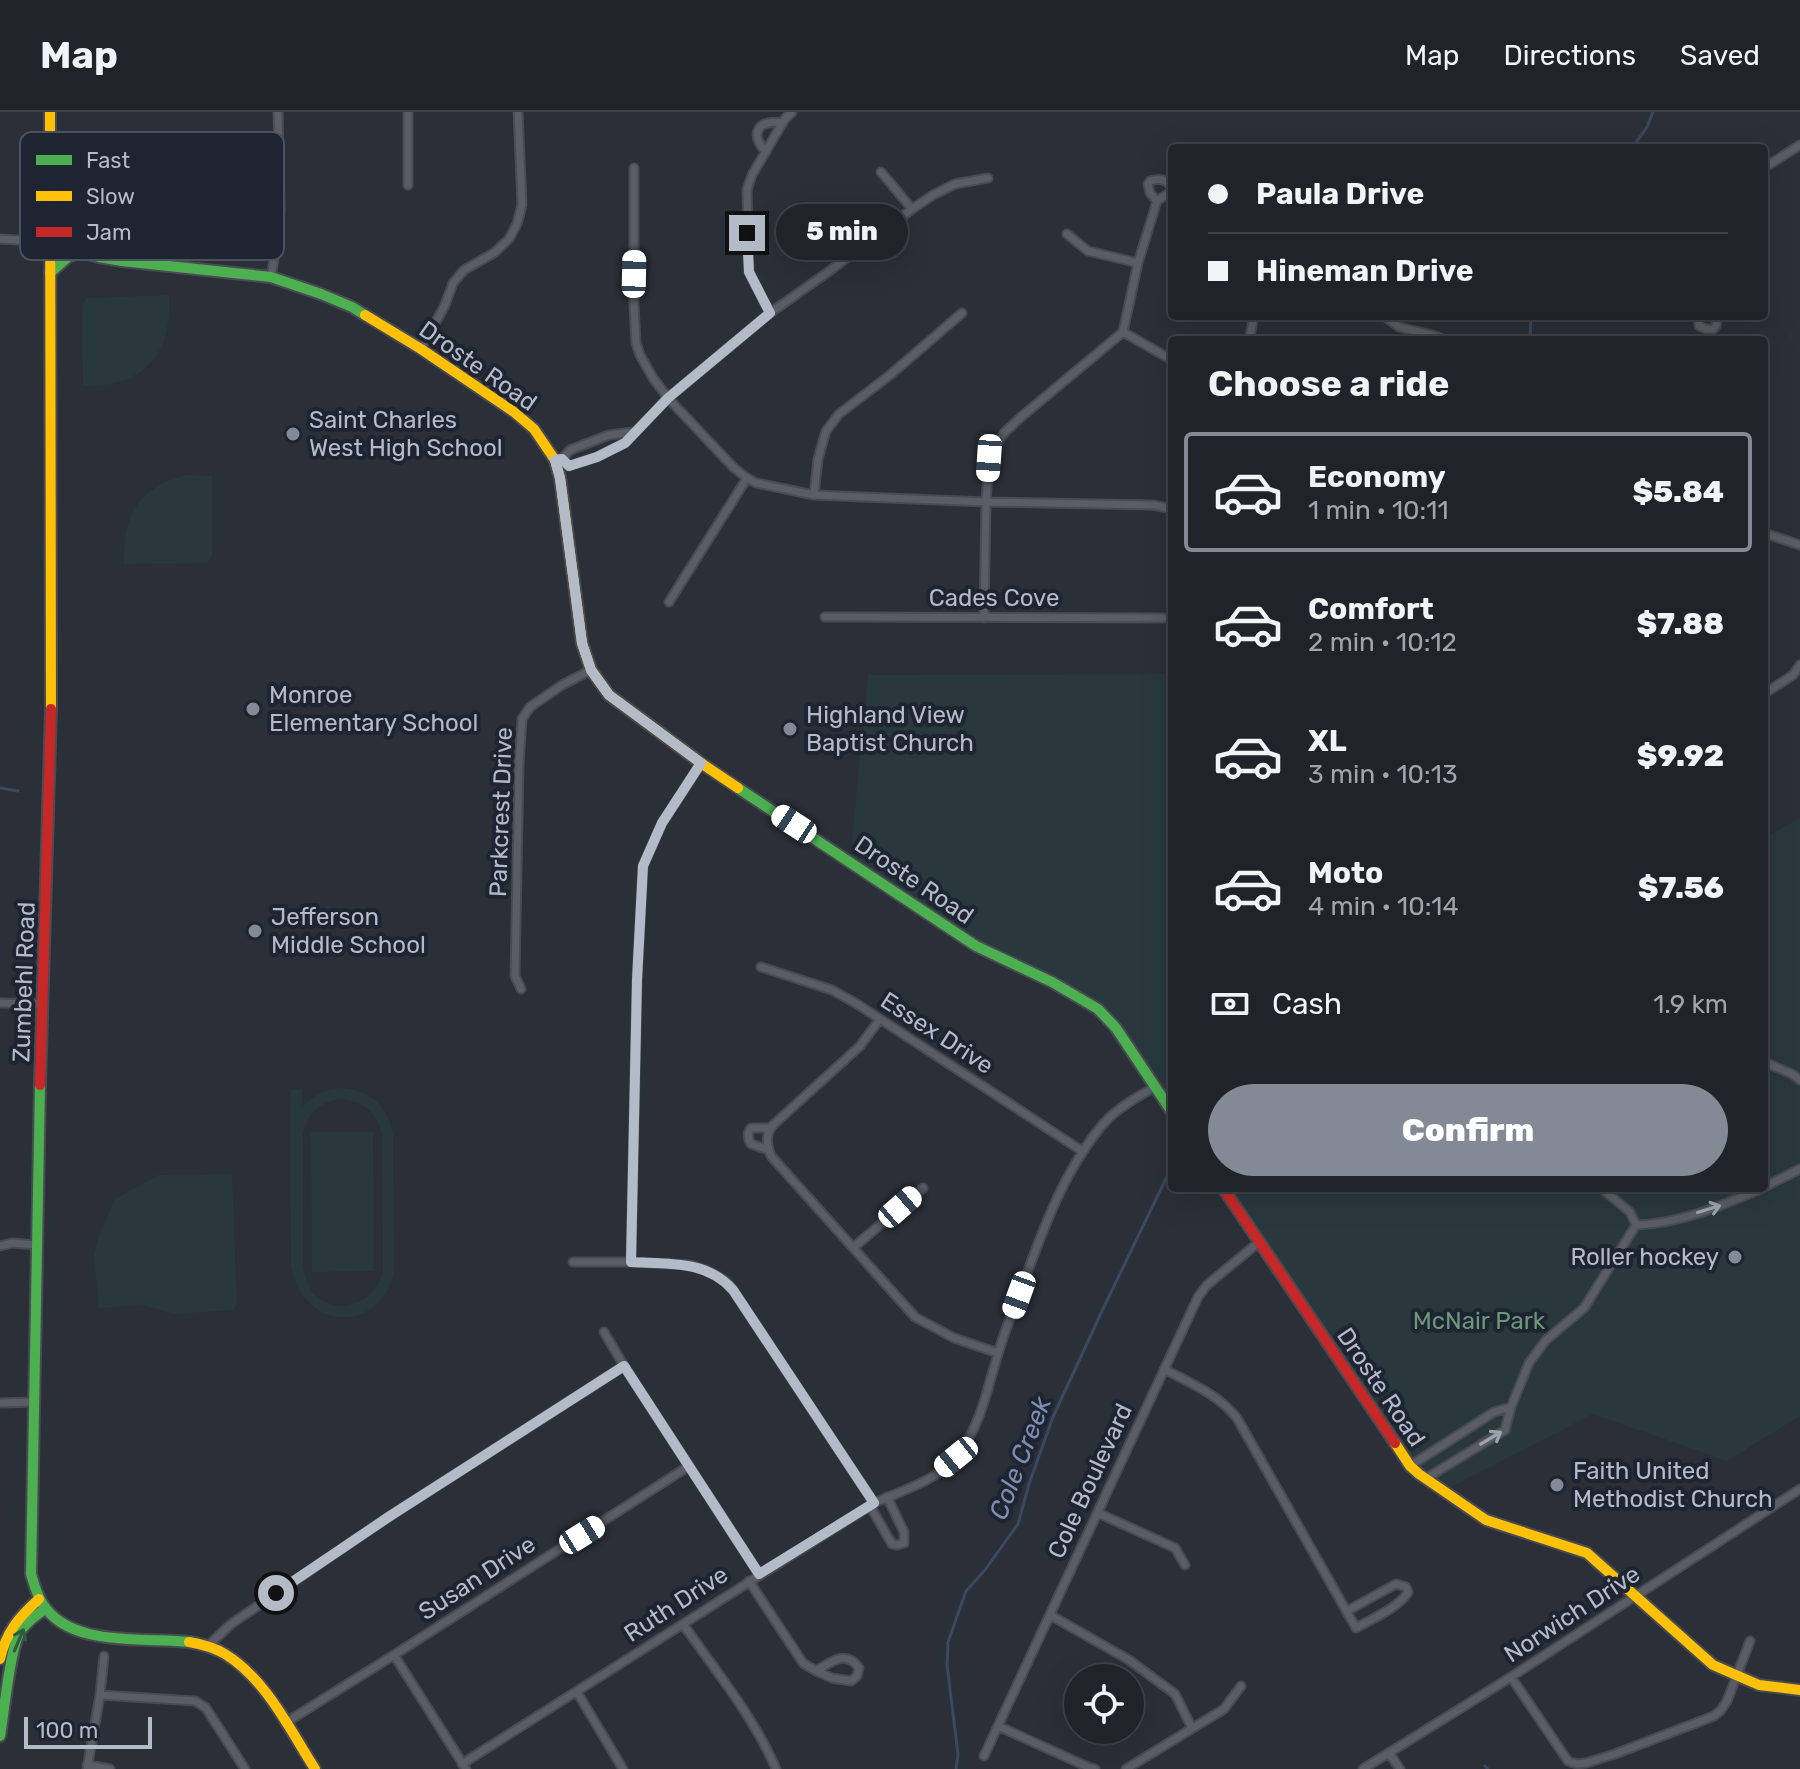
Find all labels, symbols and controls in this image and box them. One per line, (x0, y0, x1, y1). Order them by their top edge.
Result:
text: Map (40, 32, 118, 78)
text: Map (1405, 39, 1459, 72)
text: Directions (1503, 39, 1636, 72)
text: Saved (1680, 39, 1760, 72)
legend (20, 132, 284, 260)
text: Fast (86, 147, 131, 174)
text: Paula Drive (1256, 176, 1424, 212)
text: Slow (86, 183, 135, 210)
callout: 5 min (775, 205, 907, 261)
route end (729, 215, 765, 251)
text: 5 min (806, 216, 878, 247)
text: Jam (86, 219, 132, 246)
car (622, 250, 646, 298)
text: Hineman Drive (1256, 253, 1474, 289)
street label: Droste Road (414, 315, 542, 417)
text: Choose a ride (1208, 362, 1449, 405)
place label: Saint Charles West High School (309, 406, 503, 462)
marker: Saint Charles West High School (284, 425, 302, 443)
car (975, 433, 1003, 483)
icon: car (1212, 456, 1284, 528)
text: Economy (1308, 459, 1446, 495)
text: $5.84 (1632, 474, 1724, 510)
text: 1 min · 10:11 (1308, 495, 1449, 526)
street label: Cades Cove (929, 584, 1059, 612)
icon: car (1212, 588, 1284, 660)
text: Comfort (1308, 591, 1434, 627)
text: $7.88 (1636, 606, 1724, 642)
text: 2 min · 10:12 (1308, 627, 1457, 658)
place label: Monroe Elementary School (269, 681, 478, 737)
marker: Monroe Elementary School (244, 700, 262, 718)
place label: Highland View Baptist Church (806, 701, 974, 757)
marker: Highland View Baptist Church (781, 720, 799, 738)
icon: car (1212, 720, 1284, 792)
text: XL (1308, 723, 1347, 759)
street label: Parkcrest Drive (484, 726, 518, 898)
text: $9.92 (1637, 738, 1724, 774)
text: 3 min · 10:13 (1308, 759, 1458, 790)
car (767, 801, 821, 847)
street label: Droste Road (849, 830, 979, 930)
icon: car (1212, 852, 1284, 924)
text: Moto (1308, 855, 1383, 891)
text: $7.56 (1638, 870, 1724, 906)
text: 4 min · 10:14 (1308, 891, 1459, 922)
street label: Zumbehl Road (7, 901, 41, 1063)
place label: Jefferson Middle School (271, 903, 426, 959)
marker: Jefferson Middle School (246, 922, 264, 940)
icon: cash (1208, 982, 1252, 1026)
street label: Essex Drive (875, 986, 999, 1080)
text: Cash (1272, 986, 1342, 1022)
text: 1.9 km (1653, 989, 1728, 1020)
button: Confirm (1208, 1084, 1728, 1176)
car (874, 1182, 926, 1232)
one-way arrow (1695, 1201, 1721, 1216)
place label: Roller hockey (1570, 1243, 1719, 1271)
marker: Roller hockey (1726, 1248, 1744, 1266)
car (1000, 1268, 1038, 1322)
park label: McNair Park (1413, 1307, 1546, 1335)
street label: Droste Road (1331, 1322, 1431, 1452)
water label: Cole Creek (983, 1392, 1058, 1524)
street label: Cole Boulevard (1042, 1399, 1138, 1563)
one-way arrow (1479, 1430, 1502, 1446)
car (930, 1433, 982, 1481)
place label: Faith United Methodist Church (1573, 1457, 1773, 1513)
marker: Faith United Methodist Church (1548, 1476, 1566, 1494)
car (555, 1512, 609, 1558)
street label: Susan Drive (414, 1530, 540, 1626)
street label: Ruth Drive (619, 1560, 733, 1648)
street label: Norwich Drive (1499, 1560, 1645, 1668)
route start (258, 1575, 294, 1611)
one-way arrow (13, 1628, 27, 1653)
map controls (1064, 1664, 1144, 1744)
button: locate (1064, 1664, 1144, 1744)
scale bar (24, 1713, 152, 1749)
text: 100 m (36, 1717, 98, 1744)

